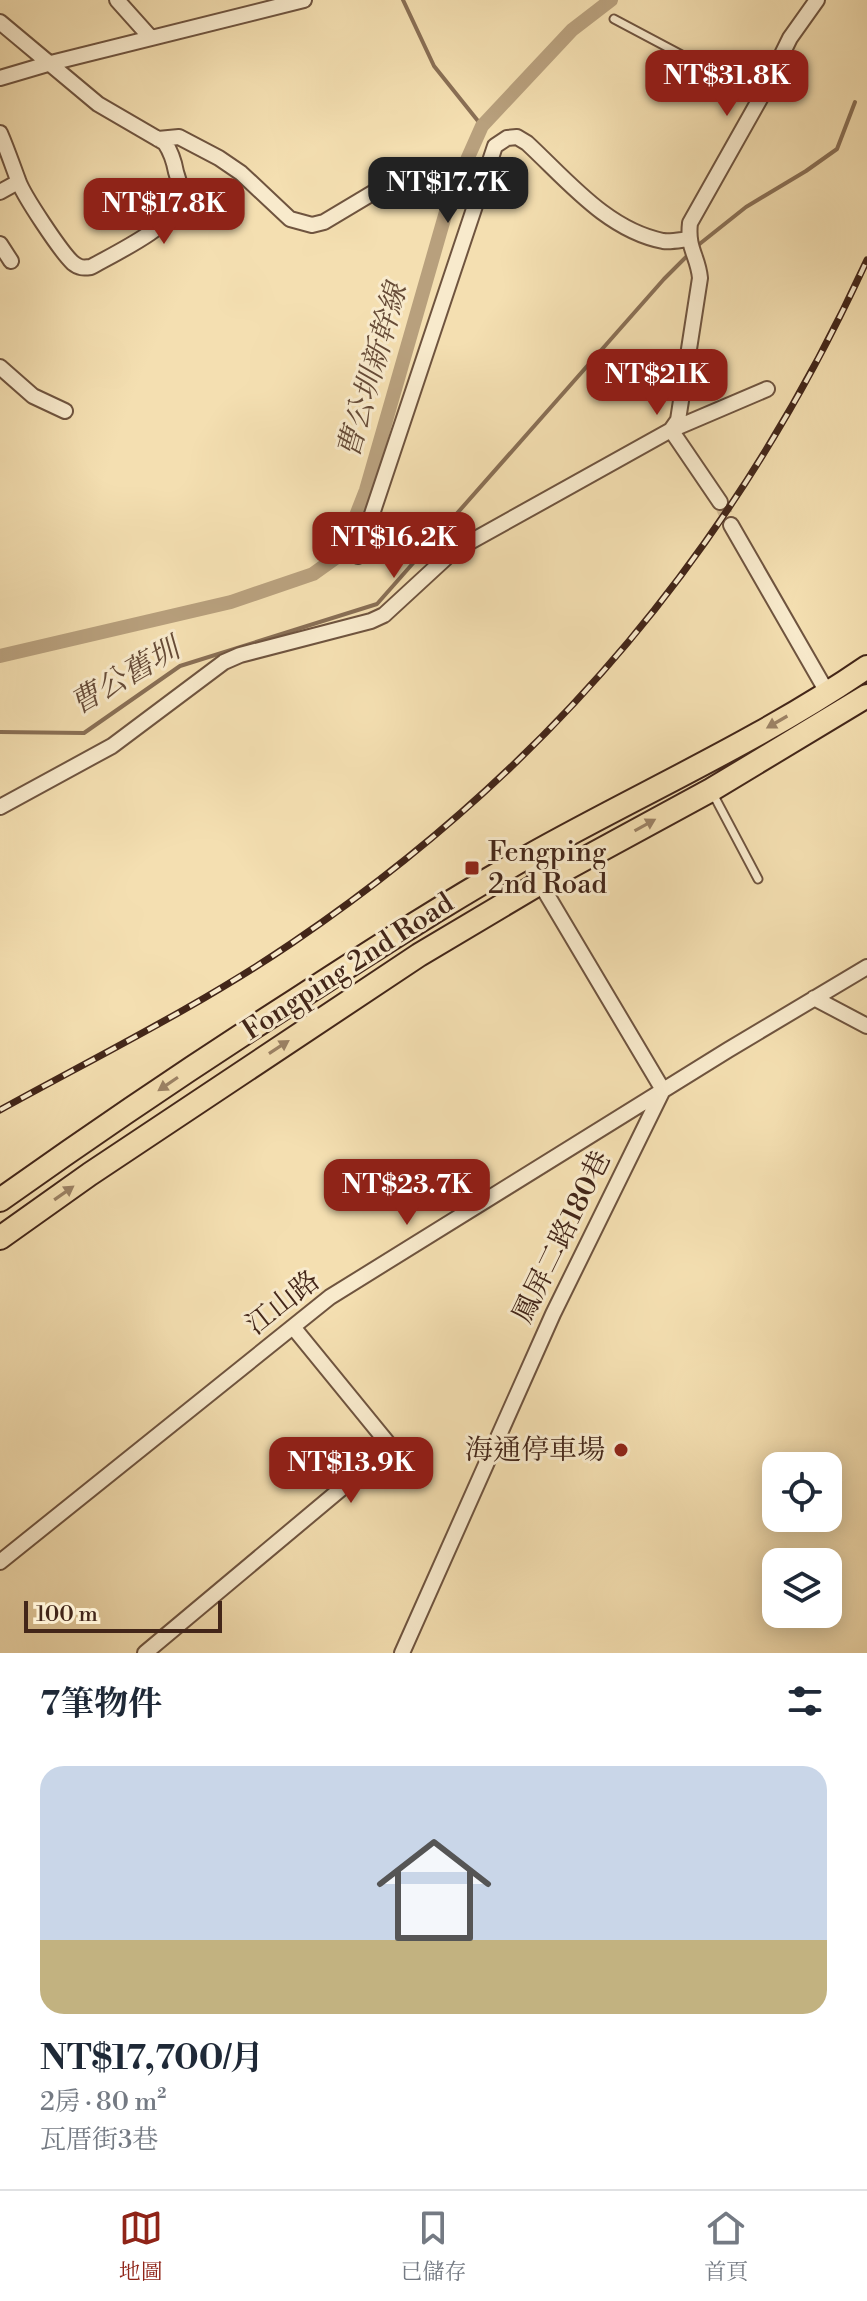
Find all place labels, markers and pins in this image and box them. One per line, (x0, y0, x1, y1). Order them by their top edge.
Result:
pin: NT$31.8K (644, 50, 810, 118)
pin: NT$17.7K (365, 157, 531, 225)
pin: NT$17.8K (81, 178, 247, 246)
pin: NT$21K (592, 349, 722, 417)
pin: NT$16.2K (311, 512, 477, 580)
place label: Fengping 2nd Road (488, 835, 607, 902)
marker: Fengping 2nd Road (463, 859, 481, 877)
pin: NT$23.7K (324, 1159, 490, 1227)
place label: 海通停車場 (465, 1433, 605, 1468)
pin: NT$13.9K (268, 1437, 434, 1505)
marker: 海通停車場 (612, 1441, 630, 1459)

